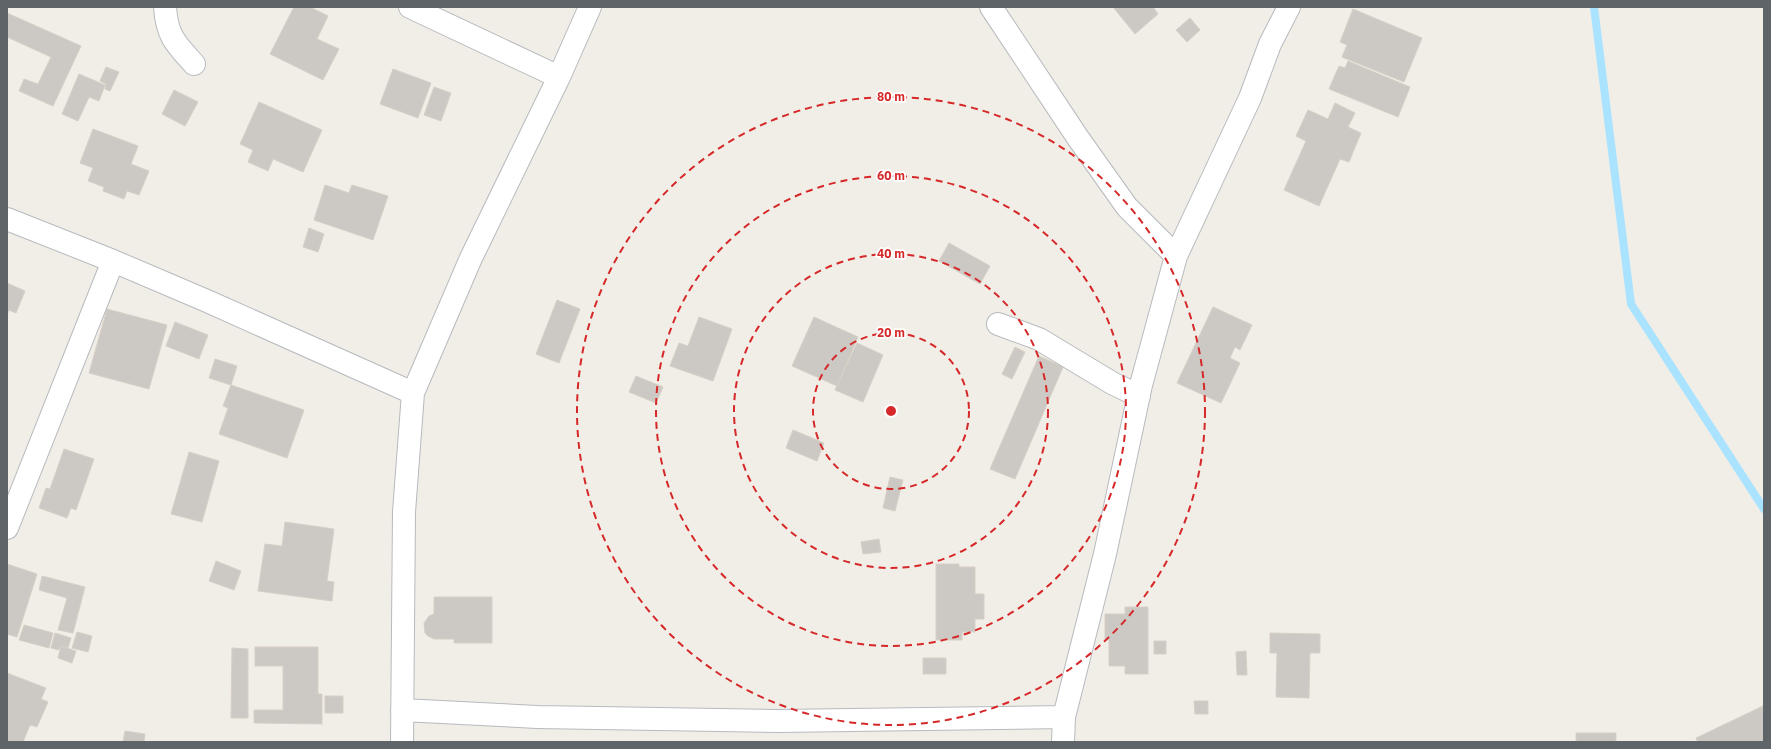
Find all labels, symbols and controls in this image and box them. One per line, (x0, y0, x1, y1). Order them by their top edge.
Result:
text: 80 m (877, 89, 905, 104)
text: 60 m (877, 168, 905, 183)
text: 40 m (877, 246, 905, 261)
text: 20 m (877, 325, 905, 340)
centre of rings (884, 404, 898, 418)

